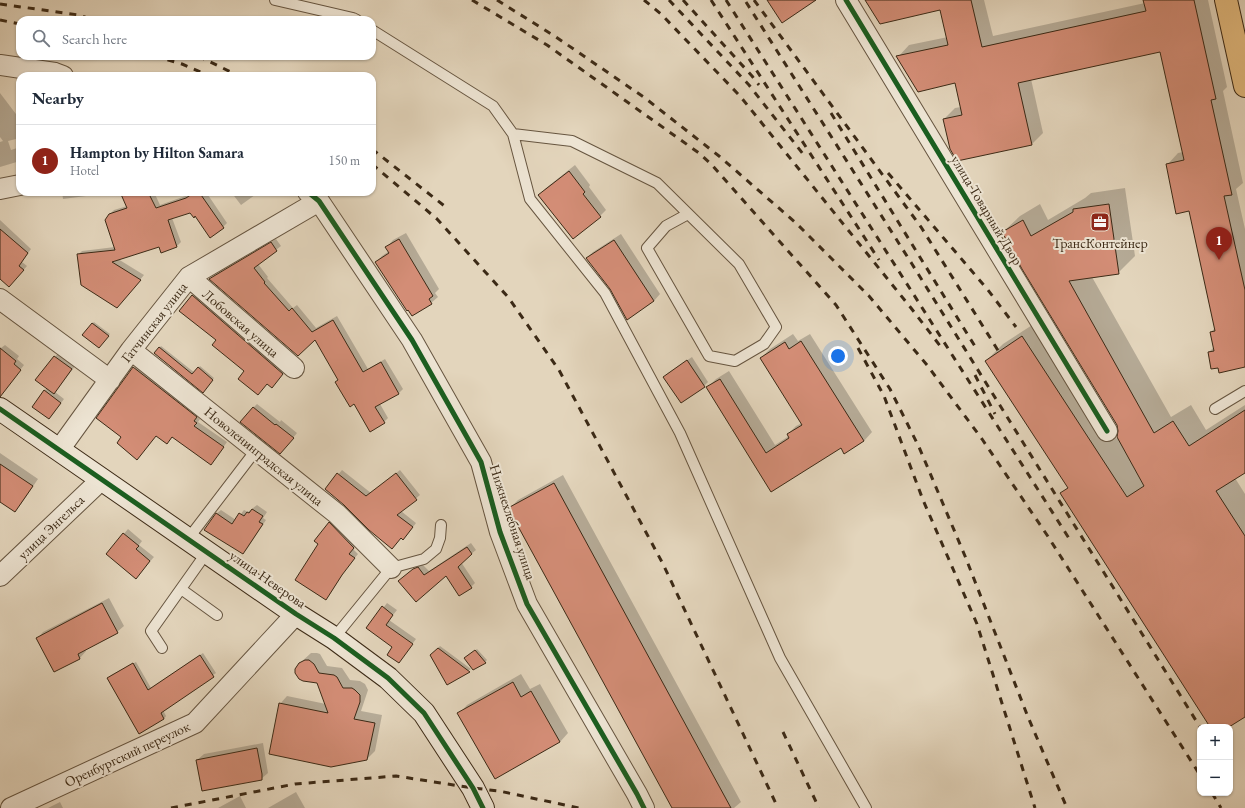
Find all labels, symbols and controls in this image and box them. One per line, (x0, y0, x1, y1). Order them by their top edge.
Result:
search box (16, 16, 376, 60)
icon: search (30, 27, 52, 49)
text: Search here (62, 29, 127, 48)
text: Nearby (32, 87, 84, 109)
text: Hampton by Hilton Samara (70, 143, 244, 162)
text: 1 (42, 152, 48, 169)
text: 150 m (329, 152, 360, 169)
street label: улица Товарный Двор (947, 152, 1027, 268)
text: Hotel (70, 162, 99, 179)
office icon: ТрансКонтейнер (1089, 211, 1111, 233)
pin: 1 (1206, 227, 1232, 260)
place label: ТрансКонтейнер (1052, 234, 1148, 252)
street label: Гатчинская улица (117, 278, 191, 366)
street label: Лобовская улица (199, 285, 283, 361)
your location (828, 346, 848, 366)
street label: Новоленинградская улица (201, 402, 328, 510)
street label: Нижнехлебная улица (486, 462, 540, 582)
street label: улица Энгельса (14, 490, 88, 563)
street label: улица Неверова (226, 546, 310, 612)
street label: Оренбургский переулок (61, 717, 193, 791)
map controls (1197, 724, 1233, 796)
button: + (1197, 724, 1233, 760)
button: − (1197, 760, 1233, 796)

